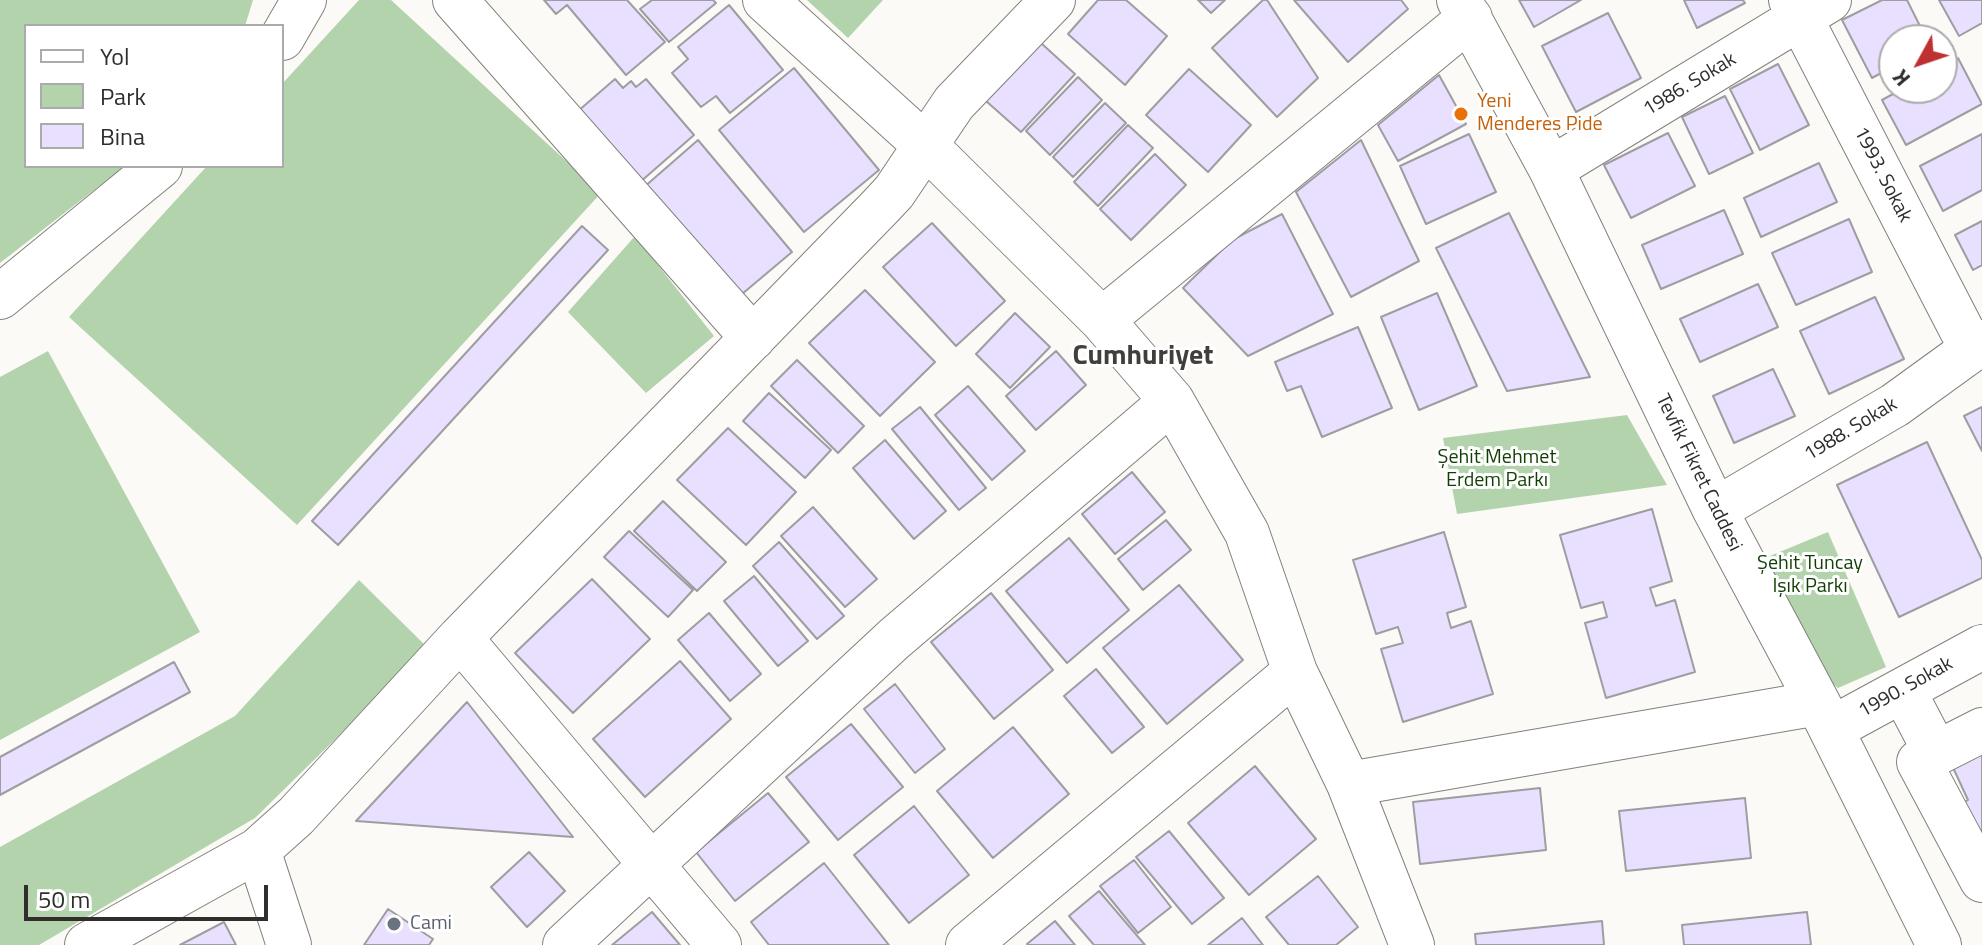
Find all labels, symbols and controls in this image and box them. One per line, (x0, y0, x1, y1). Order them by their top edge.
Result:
legend (24, 24, 284, 168)
north arrow (1878, 24, 1958, 104)
text: Yol (100, 38, 129, 74)
street label: 1986. Sokak (1639, 48, 1741, 122)
text: K (1884, 62, 1918, 94)
text: Park (100, 78, 146, 114)
place label: Yeni Menderes Pide (1477, 90, 1603, 137)
marker: Yeni Menderes Pide (1452, 105, 1470, 123)
text: Bina (100, 118, 145, 154)
street label: 1993. Sokak (1848, 123, 1916, 227)
district label: Cumhuriyet (1073, 340, 1213, 374)
street label: Tevfik Fikret Caddesi (1650, 391, 1746, 555)
street label: 1988. Sokak (1800, 393, 1902, 467)
park label: Şehit Mehmet Erdem Parkı (1438, 446, 1556, 493)
park label: Şehit Tuncay Işık Parkı (1757, 552, 1863, 599)
street label: 1990. Sokak (1855, 652, 1957, 724)
scale bar (28, 869, 272, 919)
text: 50 m (38, 881, 90, 917)
place label: Cami (410, 912, 452, 936)
marker: Cami (385, 915, 403, 933)

